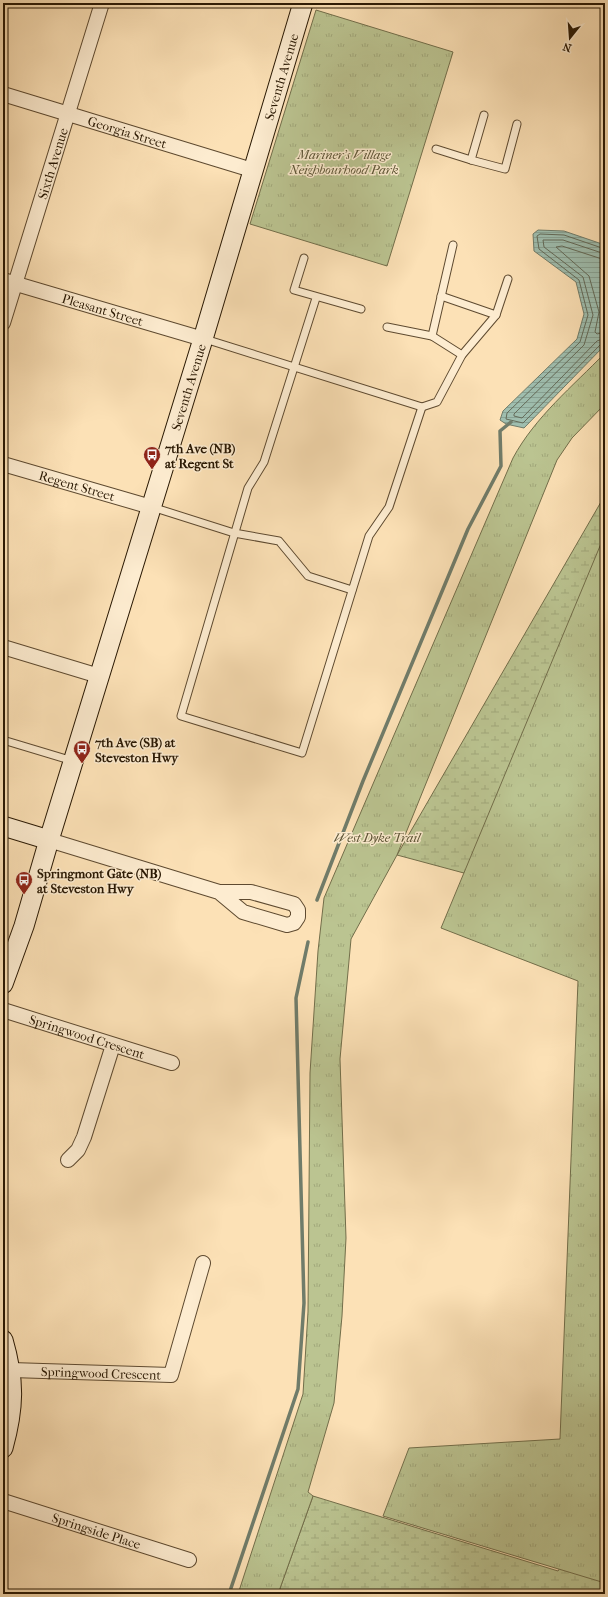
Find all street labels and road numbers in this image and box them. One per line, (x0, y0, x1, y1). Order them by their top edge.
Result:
street label: Seventh Avenue (262, 31, 302, 122)
street label: Georgia Street (86, 113, 169, 152)
street label: Sixth Avenue (35, 125, 71, 201)
street label: Pleasant Street (60, 291, 145, 329)
street label: Seventh Avenue (168, 342, 209, 432)
street label: Regent Street (37, 468, 117, 504)
street label: Springwood Crescent (27, 1012, 147, 1062)
street label: Springwood Crescent (41, 1364, 162, 1383)
street label: Springside Place (50, 1510, 143, 1552)

